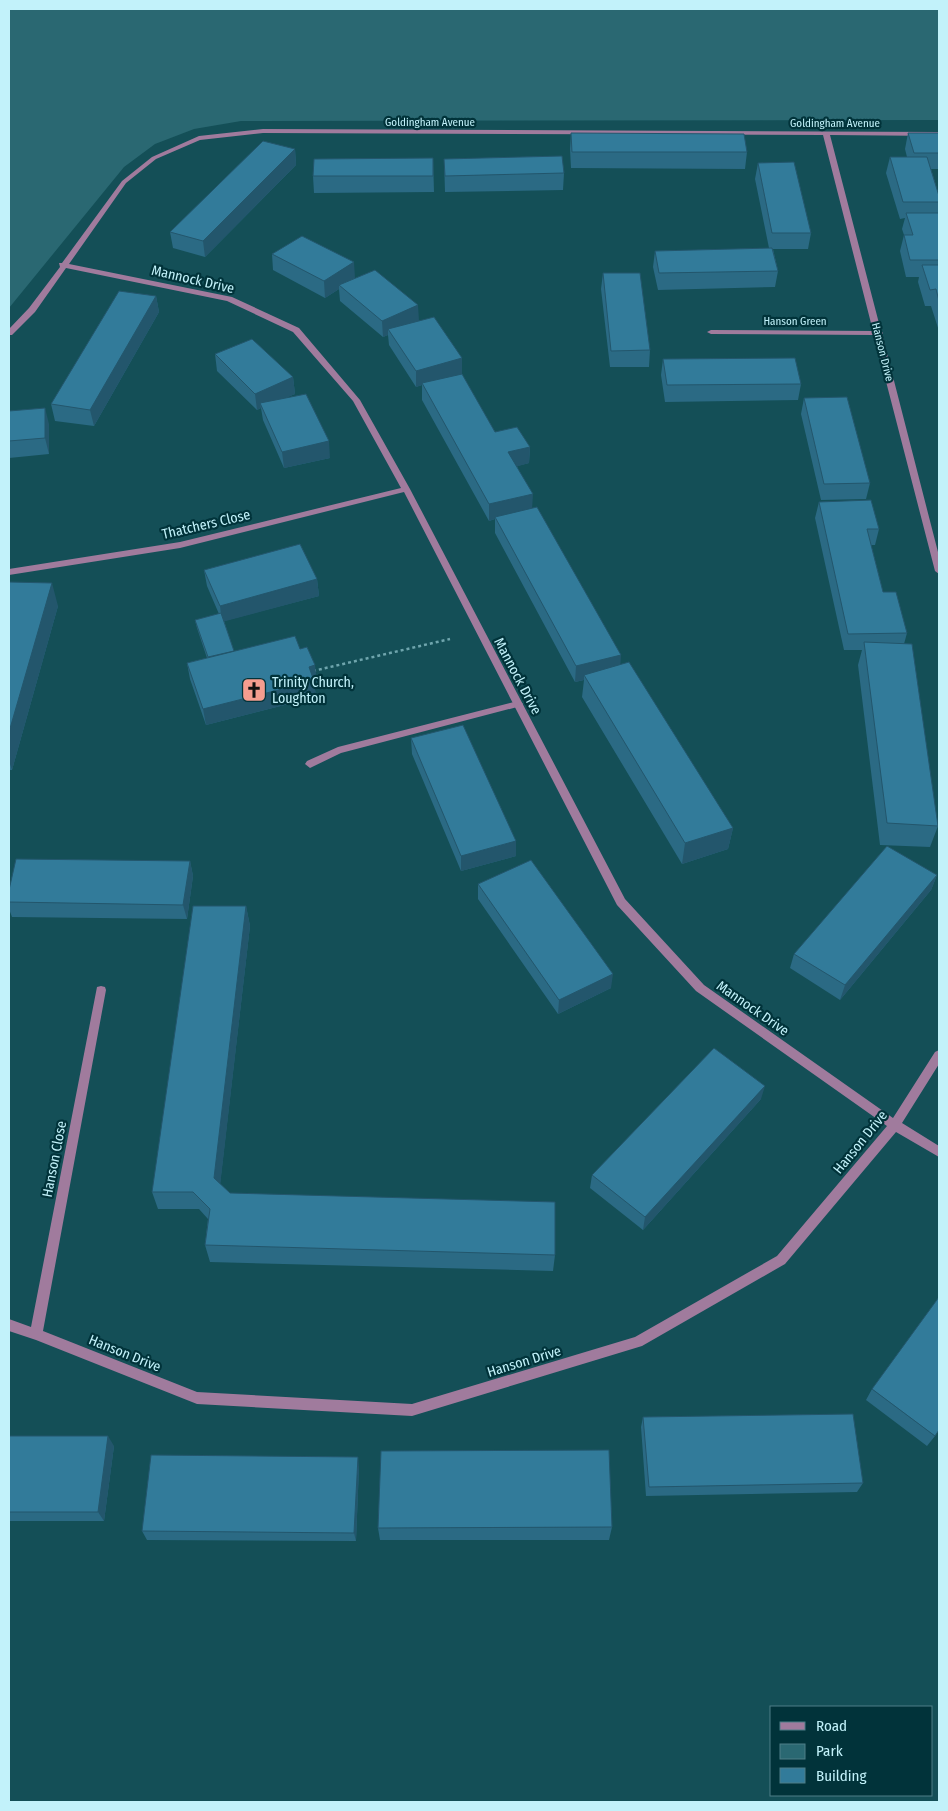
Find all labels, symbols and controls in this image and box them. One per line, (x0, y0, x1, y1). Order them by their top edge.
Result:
street label: Goldingham Avenue (385, 116, 475, 129)
street label: Goldingham Avenue (790, 117, 880, 130)
street label: Mannock Drive (150, 262, 236, 297)
street label: Hanson Green (763, 315, 827, 328)
street label: Hanson Drive (869, 321, 896, 383)
street label: Thatchers Close (160, 506, 252, 543)
street label: Mannock Drive (490, 635, 545, 718)
place label: Trinity Church, Loughton (272, 674, 354, 707)
church icon: Trinity Church, Loughton (241, 677, 267, 703)
street label: Mannock Drive (713, 977, 792, 1040)
street label: Hanson Drive (830, 1107, 891, 1177)
street label: Hanson Close (39, 1119, 70, 1199)
street label: Hanson Drive (86, 1331, 163, 1376)
street label: Hanson Drive (485, 1342, 563, 1381)
legend (770, 1706, 933, 1796)
text: Road (816, 1717, 847, 1735)
text: Park (816, 1742, 843, 1760)
text: Building (816, 1767, 867, 1785)

